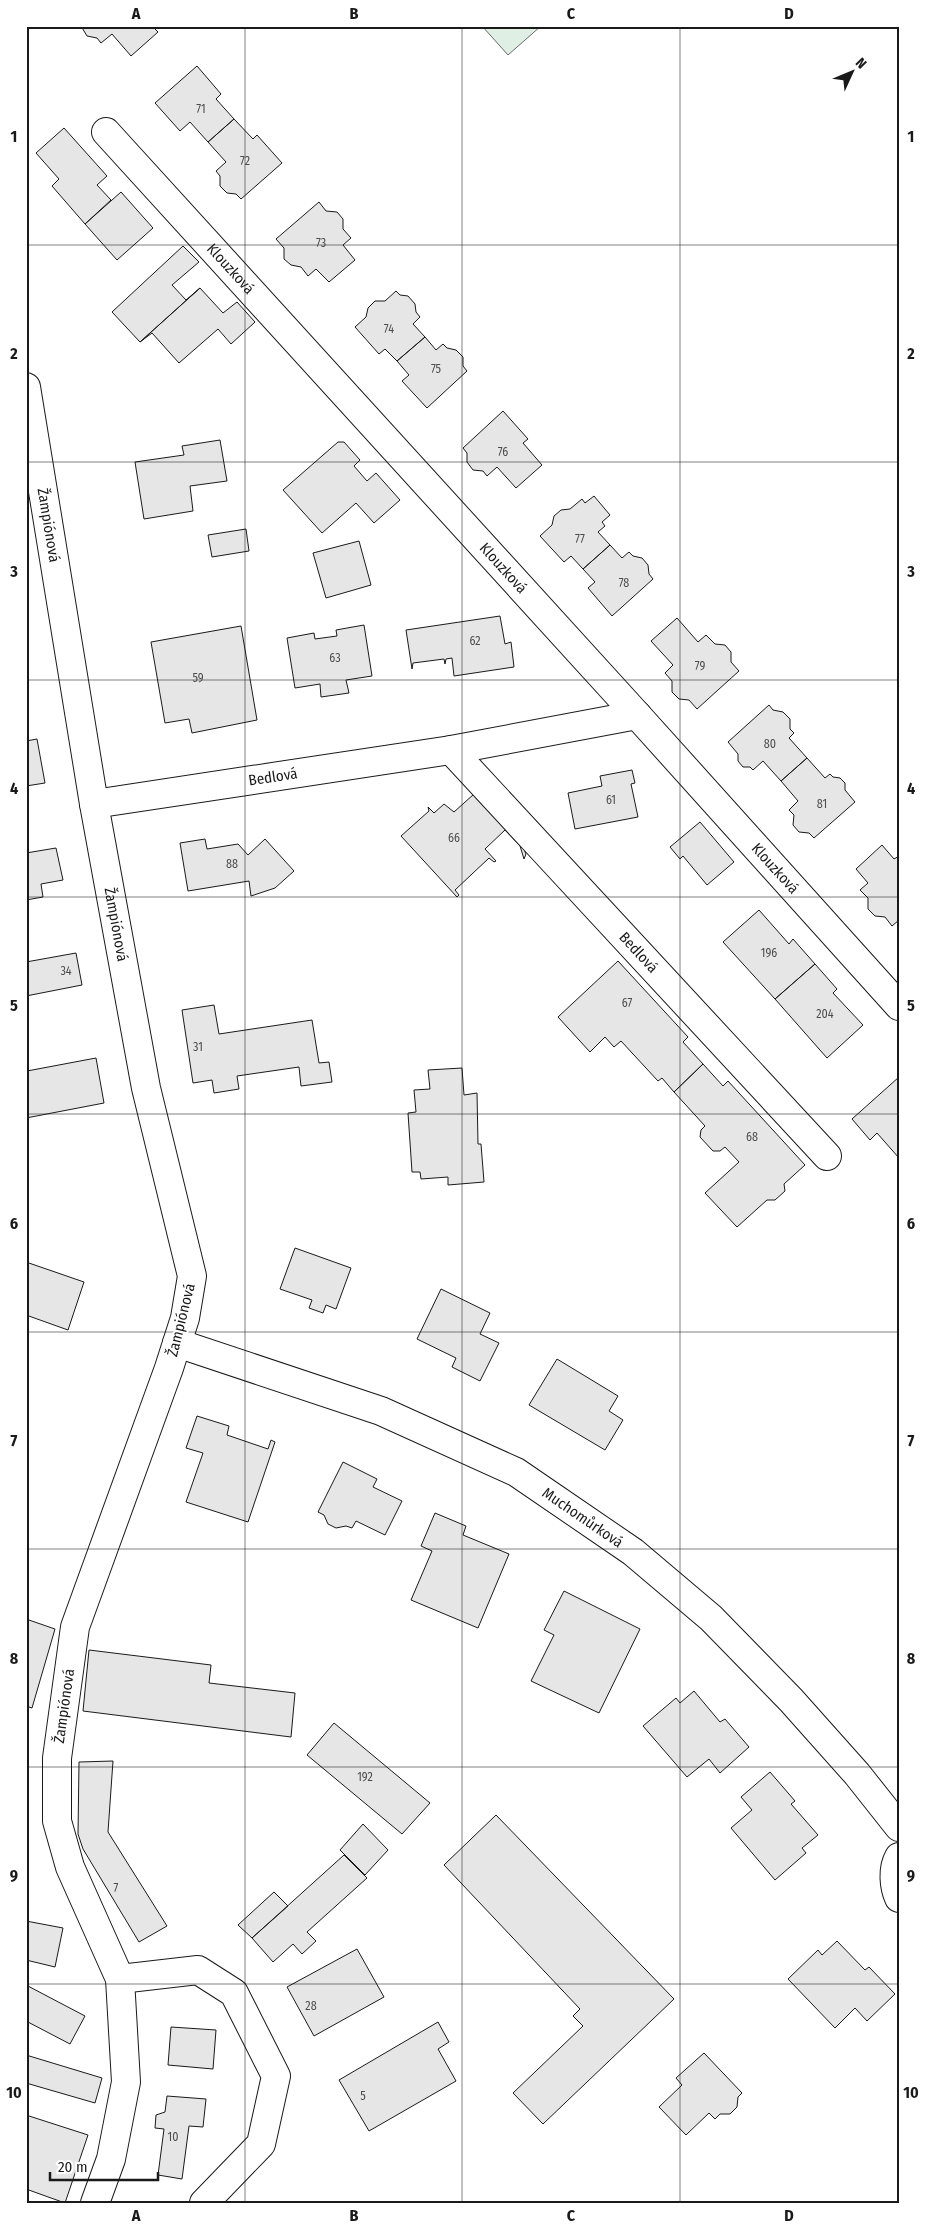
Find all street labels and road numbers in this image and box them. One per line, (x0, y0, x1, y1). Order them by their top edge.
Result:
street label: Klouzková (203, 240, 258, 298)
street label: Žampiónová (34, 487, 63, 564)
street label: Klouzková (476, 539, 531, 597)
street label: Bedlová (247, 764, 299, 790)
street label: Klouzková (748, 839, 803, 897)
street label: Žampiónová (100, 886, 132, 963)
street label: Bedlová (615, 928, 662, 977)
street label: Žampiónová (163, 1281, 199, 1359)
street label: Muchomůrková (539, 1484, 627, 1552)
street label: Žampiónová (50, 1668, 78, 1744)

